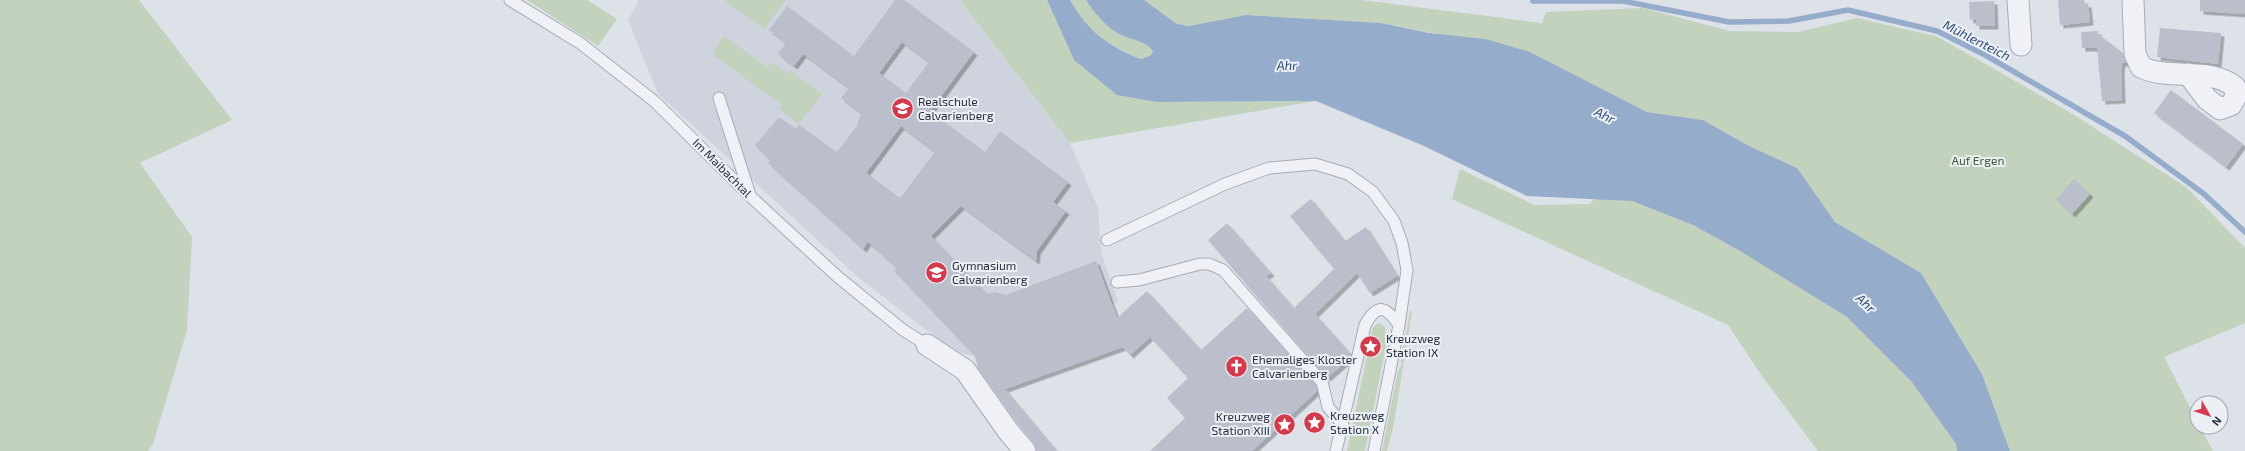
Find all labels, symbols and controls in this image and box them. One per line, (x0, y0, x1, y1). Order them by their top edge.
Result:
water label: Mühlenteich (1941, 16, 2013, 64)
water label: Ahr (1275, 57, 1298, 73)
place label: Realschule Calvarienberg (918, 94, 994, 122)
school or university icon: Realschule Calvarienberg (890, 96, 916, 122)
water label: Ahr (1591, 103, 1619, 127)
street label: Im Maibachtal (690, 135, 755, 200)
park label: Auf Ergen (1952, 153, 2004, 167)
place label: Gymnasium Calvarienberg (952, 258, 1028, 286)
school or university icon: Gymnasium Calvarienberg (924, 260, 950, 286)
water label: Ahr (1852, 289, 1880, 316)
place label: Kreuzweg Station IX (1386, 331, 1440, 359)
place icon: Kreuzweg Station IX (1357, 333, 1383, 359)
place label: Ehemaliges Kloster Calvarienberg (1252, 352, 1357, 380)
church icon: Ehemaliges Kloster Calvarienberg (1224, 354, 1250, 380)
north arrow (2189, 395, 2229, 435)
place label: Kreuzweg Station X (1330, 408, 1384, 436)
place label: Kreuzweg Station XIII (1211, 409, 1270, 437)
place icon: Kreuzweg Station X (1302, 410, 1328, 436)
place icon: Kreuzweg Station XIII (1272, 411, 1298, 437)
text: N (2210, 414, 2225, 429)

